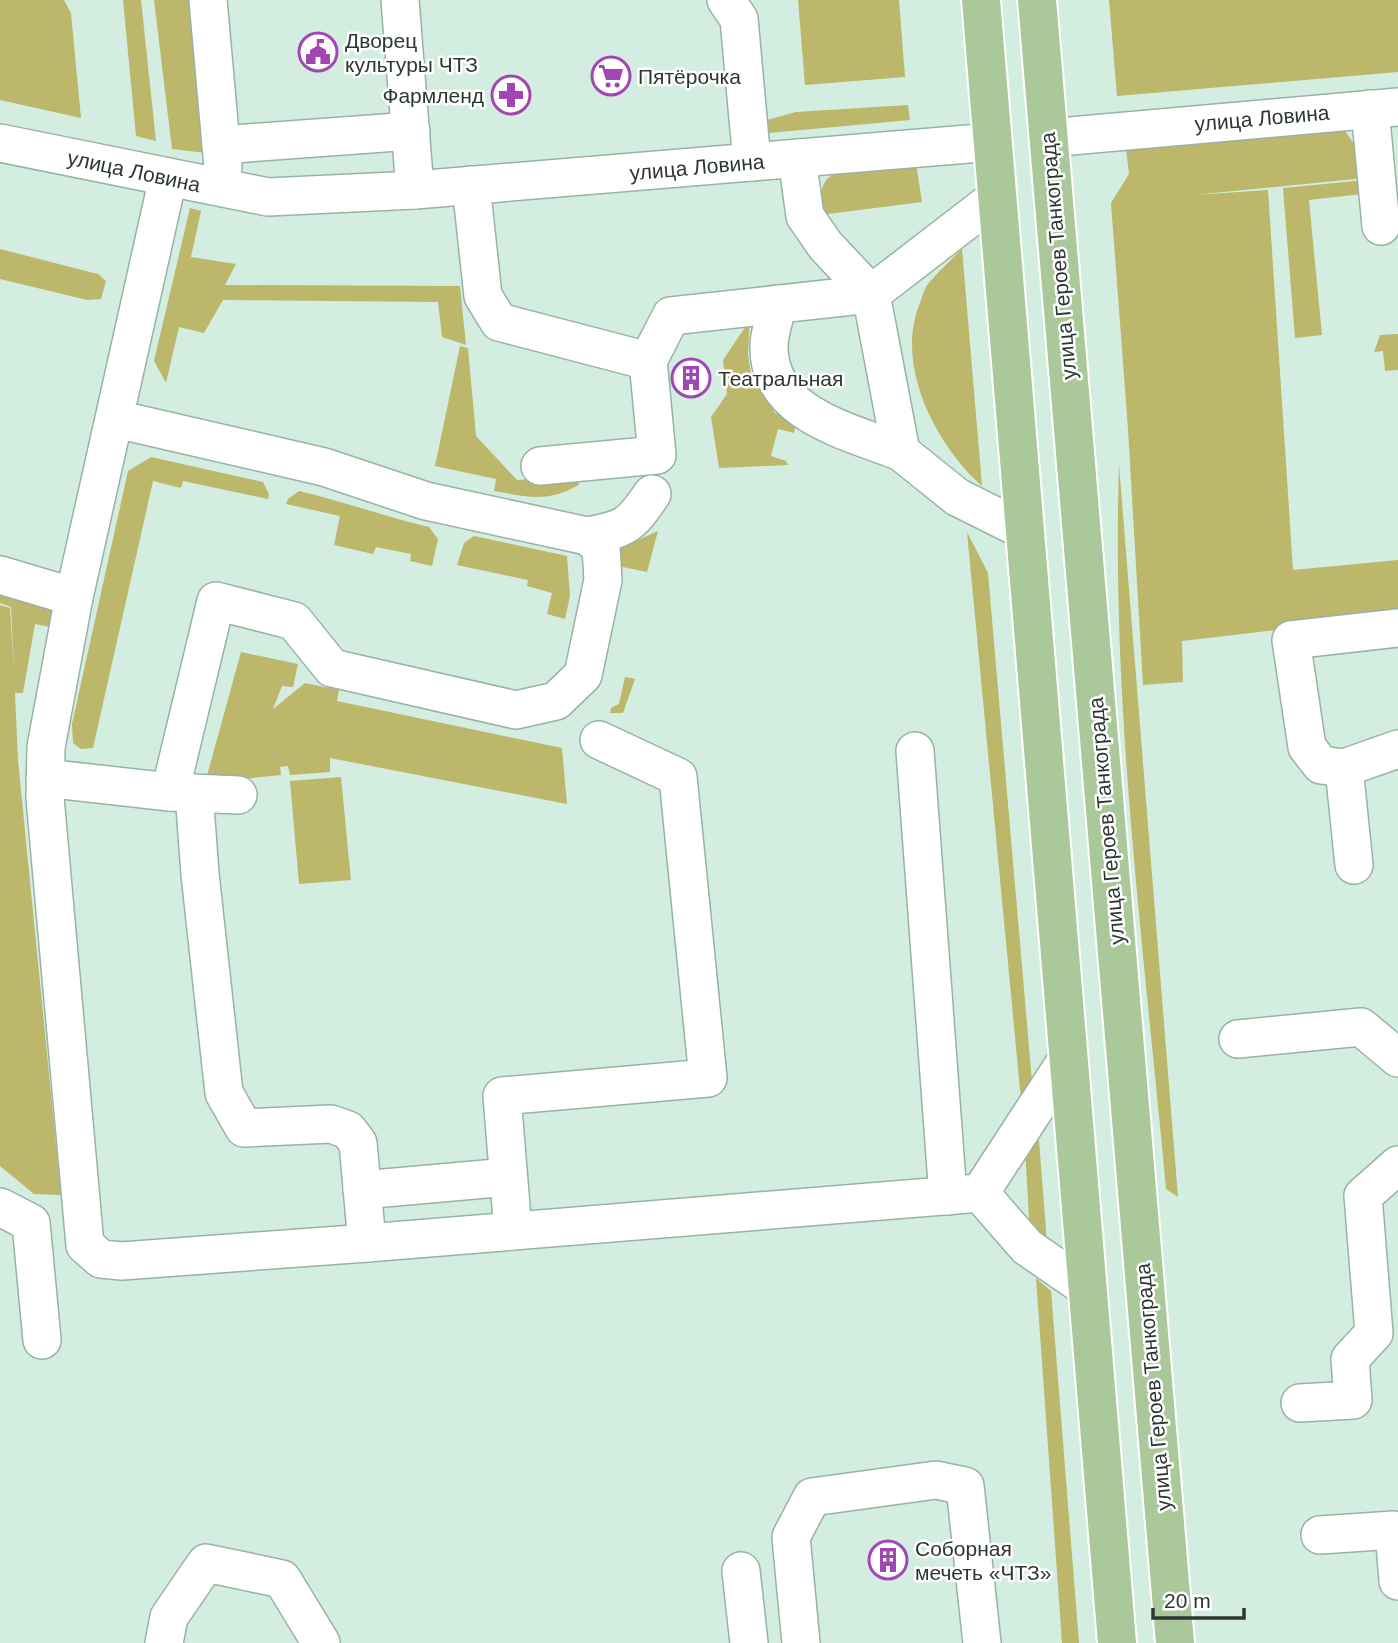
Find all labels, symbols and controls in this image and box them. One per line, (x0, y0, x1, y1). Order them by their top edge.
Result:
place label: Дворец культуры ЧТЗ (345, 29, 478, 76)
public building icon: Дворец культуры ЧТЗ (297, 31, 339, 73)
supermarket icon: Пятёрочка (590, 55, 632, 97)
place label: Пятёрочка (638, 65, 741, 88)
pharmacy icon: Фармленд (490, 74, 532, 116)
place label: Фармленд (382, 84, 484, 107)
street label: улица Ловина (1194, 101, 1331, 135)
street label: улица Героев Танкограда (1036, 131, 1080, 381)
street label: улица Ловина (65, 146, 203, 196)
street label: улица Ловина (629, 150, 766, 184)
building icon: Театральная (670, 357, 712, 399)
place label: Театральная (718, 367, 843, 390)
street label: улица Героев Танкограда (1084, 696, 1128, 946)
street label: улица Героев Танкограда (1131, 1262, 1175, 1512)
place label: Соборная мечеть «ЧТЗ» (915, 1537, 1051, 1584)
building icon: Соборная мечеть «ЧТЗ» (867, 1539, 909, 1581)
scale bar (1153, 1576, 1244, 1620)
text: 20 m (1164, 1589, 1211, 1612)

